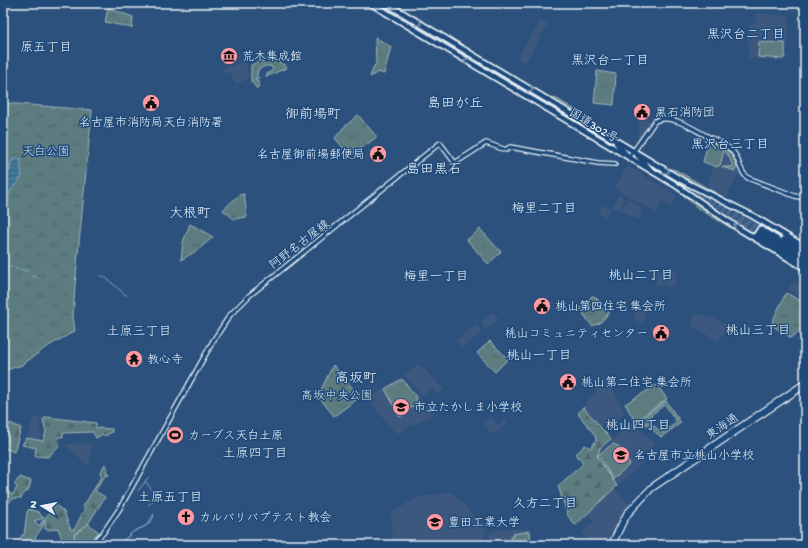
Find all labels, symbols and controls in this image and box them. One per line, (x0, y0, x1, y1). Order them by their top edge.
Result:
one-way arrow (415, 18, 422, 26)
district label: 黒沢台二丁目 (707, 28, 785, 43)
district label: 原五丁目 (20, 41, 72, 56)
museum icon: 荒木集成館 (219, 46, 239, 66)
place label: 荒木集成館 (242, 50, 302, 65)
district label: 黒沢台一丁目 (571, 54, 649, 69)
one-way arrow (463, 59, 470, 66)
one-way arrow (527, 85, 534, 92)
public building icon: 名古屋市消防局天白消防署 (141, 93, 161, 113)
district label: 島田が丘 (427, 96, 483, 113)
public building icon: 黒石消防団 (632, 102, 652, 122)
street label: 国道302号 (566, 106, 621, 147)
place label: 黒石消防団 (655, 106, 715, 121)
district label: 御前場町 (285, 107, 341, 124)
place label: 名古屋市消防局天白消防署 (79, 116, 223, 131)
district label: 黒沢台三丁目 (691, 138, 769, 153)
public building icon: 名古屋御前場郵便局 (368, 144, 388, 164)
park label: 天白公園 (22, 145, 70, 160)
place label: 名古屋御前場郵便局 (257, 148, 365, 163)
district label: 島田黒石 (406, 162, 462, 179)
one-way arrow (663, 166, 670, 174)
district label: 梅里二丁目 (511, 202, 577, 217)
district label: 大根町 (169, 206, 211, 223)
street label: 阿野名古屋線 (267, 217, 333, 273)
one-way arrow (733, 223, 740, 231)
district label: 桃山二丁目 (608, 269, 674, 284)
district label: 梅里一丁目 (403, 270, 469, 285)
public building icon: 桃山第四住宅 集会所 (532, 296, 552, 316)
place label: 桃山第四住宅 集会所 (555, 300, 666, 315)
public building icon: 桃山コミュニティセンター (651, 323, 671, 343)
district label: 桃山三丁目 (725, 324, 791, 339)
district label: 土原三丁目 (106, 325, 172, 340)
place label: 桃山コミュニティセンター (504, 327, 648, 342)
temple icon: 教心寺 (124, 349, 144, 369)
district label: 桃山一丁目 (506, 349, 572, 364)
place label: 教心寺 (147, 353, 183, 368)
district label: 高坂町 (335, 371, 377, 388)
public building icon: 桃山第二住宅 集会所 (558, 372, 578, 392)
place label: 桃山第二住宅 集会所 (581, 376, 692, 391)
park label: 高坂中央公園 (301, 389, 373, 404)
school or university icon: 市立たかしま小学校 (391, 397, 411, 417)
place label: 市立たかしま小学校 (414, 401, 522, 416)
street label: 東海通 (704, 411, 742, 444)
district label: 桃山四丁目 (605, 419, 671, 434)
sports icon: カーブス天白土原 (165, 425, 185, 445)
place label: カーブス天白土原 (188, 429, 283, 444)
school or university icon: 名古屋市立桃山小学校 (611, 445, 631, 465)
district label: 土原四丁目 (222, 447, 288, 462)
place label: 名古屋市立桃山小学校 (634, 449, 754, 464)
north arrow (22, 486, 62, 526)
district label: 土原五丁目 (137, 491, 203, 506)
district label: 久方二丁目 (512, 497, 578, 512)
text: N (28, 500, 41, 509)
church icon: カルバリバプテスト教会 (176, 507, 196, 527)
place label: カルバリバプテスト教会 (199, 511, 331, 526)
school or university icon: 豊田工業大学 (425, 512, 445, 532)
place label: 豊田工業大学 (448, 516, 520, 531)

